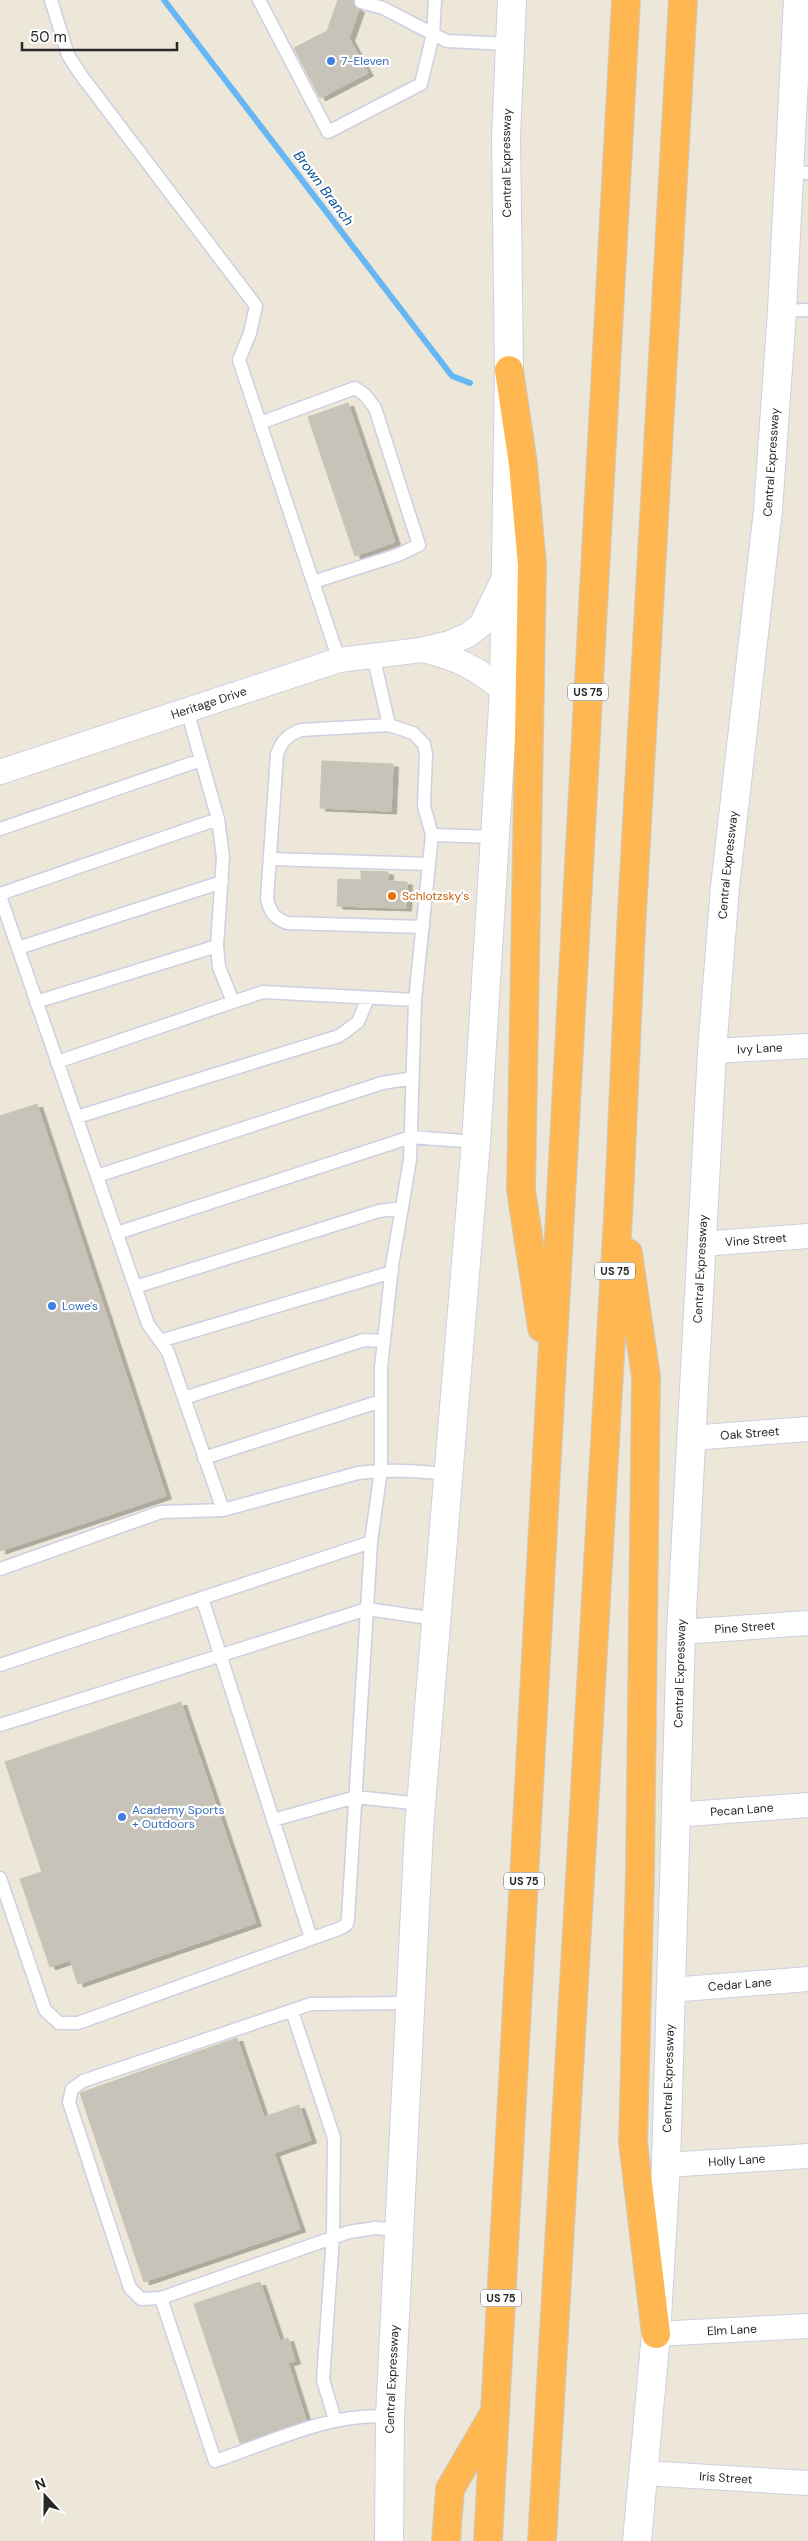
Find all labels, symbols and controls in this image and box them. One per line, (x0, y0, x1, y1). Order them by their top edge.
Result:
scale bar (22, 20, 178, 52)
text: 50 m (30, 27, 67, 47)
place label: 7-Eleven (341, 53, 389, 69)
marker: 7-Eleven (325, 55, 337, 67)
street label: Central Expressway (498, 108, 515, 218)
water label: Brown Branch (290, 147, 358, 229)
street label: Central Expressway (759, 407, 783, 518)
street label: Heritage Drive (169, 683, 249, 723)
road number: US 75 (568, 684, 608, 700)
street label: Central Expressway (714, 809, 742, 920)
place label: Schlotzsky's (402, 888, 469, 904)
marker: Schlotzsky's (386, 890, 398, 902)
street label: Ivy Lane (737, 1039, 783, 1058)
street label: Central Expressway (689, 1214, 711, 1324)
street label: Vine Street (724, 1230, 788, 1250)
road number: US 75 (595, 1262, 635, 1280)
place label: Lowe's (62, 1298, 98, 1314)
marker: Lowe's (46, 1300, 58, 1312)
street label: Oak Street (720, 1423, 780, 1444)
street label: Pine Street (714, 1617, 776, 1638)
street label: Central Expressway (670, 1618, 690, 1728)
street label: Pecan Lane (710, 1800, 774, 1820)
place label: Academy Sports + Outdoors (132, 1802, 225, 1832)
marker: Academy Sports + Outdoors (116, 1811, 128, 1823)
road number: US 75 (504, 1872, 544, 1890)
street label: Cedar Lane (707, 1974, 772, 1995)
street label: Central Expressway (659, 2023, 678, 2133)
street label: Holly Lane (708, 2151, 766, 2170)
road number: US 75 (481, 2290, 521, 2306)
street label: Elm Lane (707, 2321, 757, 2339)
street label: Central Expressway (382, 2324, 403, 2434)
street label: Iris Street (699, 2468, 753, 2488)
north arrow (20, 2471, 70, 2521)
text: N (32, 2474, 48, 2494)

